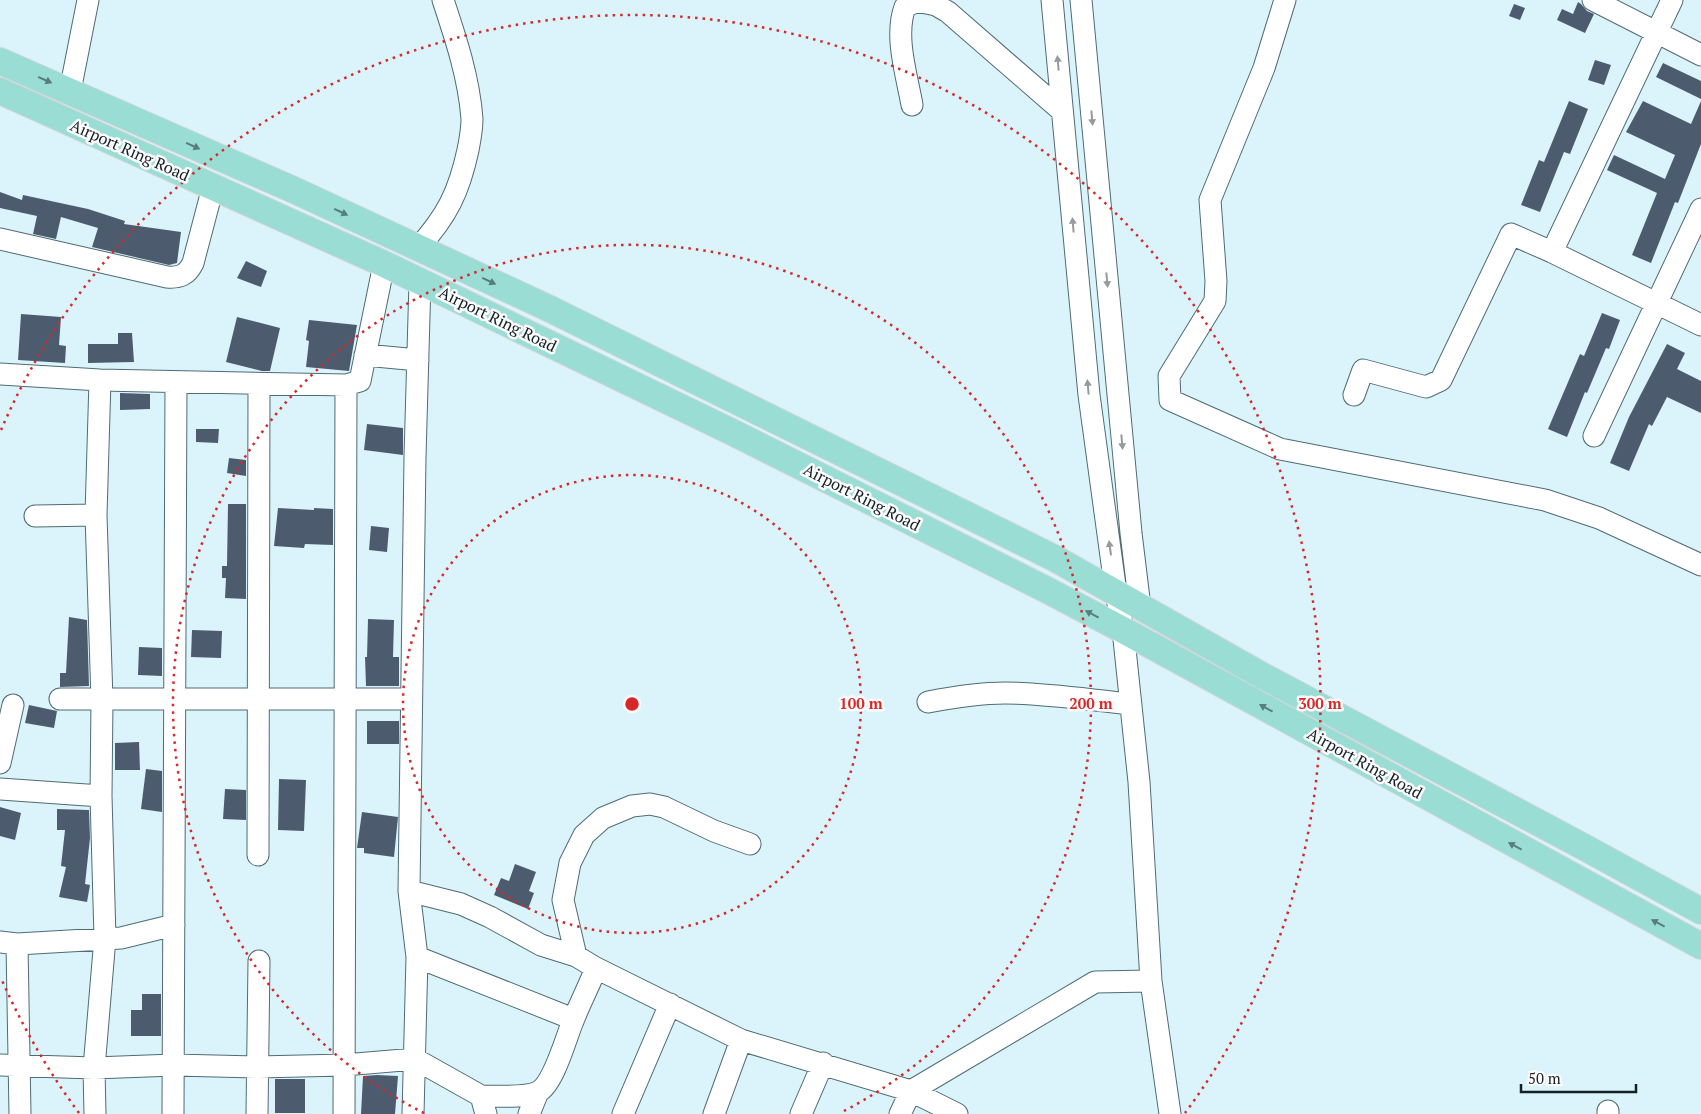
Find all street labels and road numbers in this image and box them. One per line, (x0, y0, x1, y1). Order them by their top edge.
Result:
street label: Airport Ring Road (67, 114, 193, 186)
street label: Airport Ring Road (436, 281, 561, 357)
street label: Airport Ring Road (800, 458, 924, 536)
street label: Airport Ring Road (1304, 722, 1427, 804)

